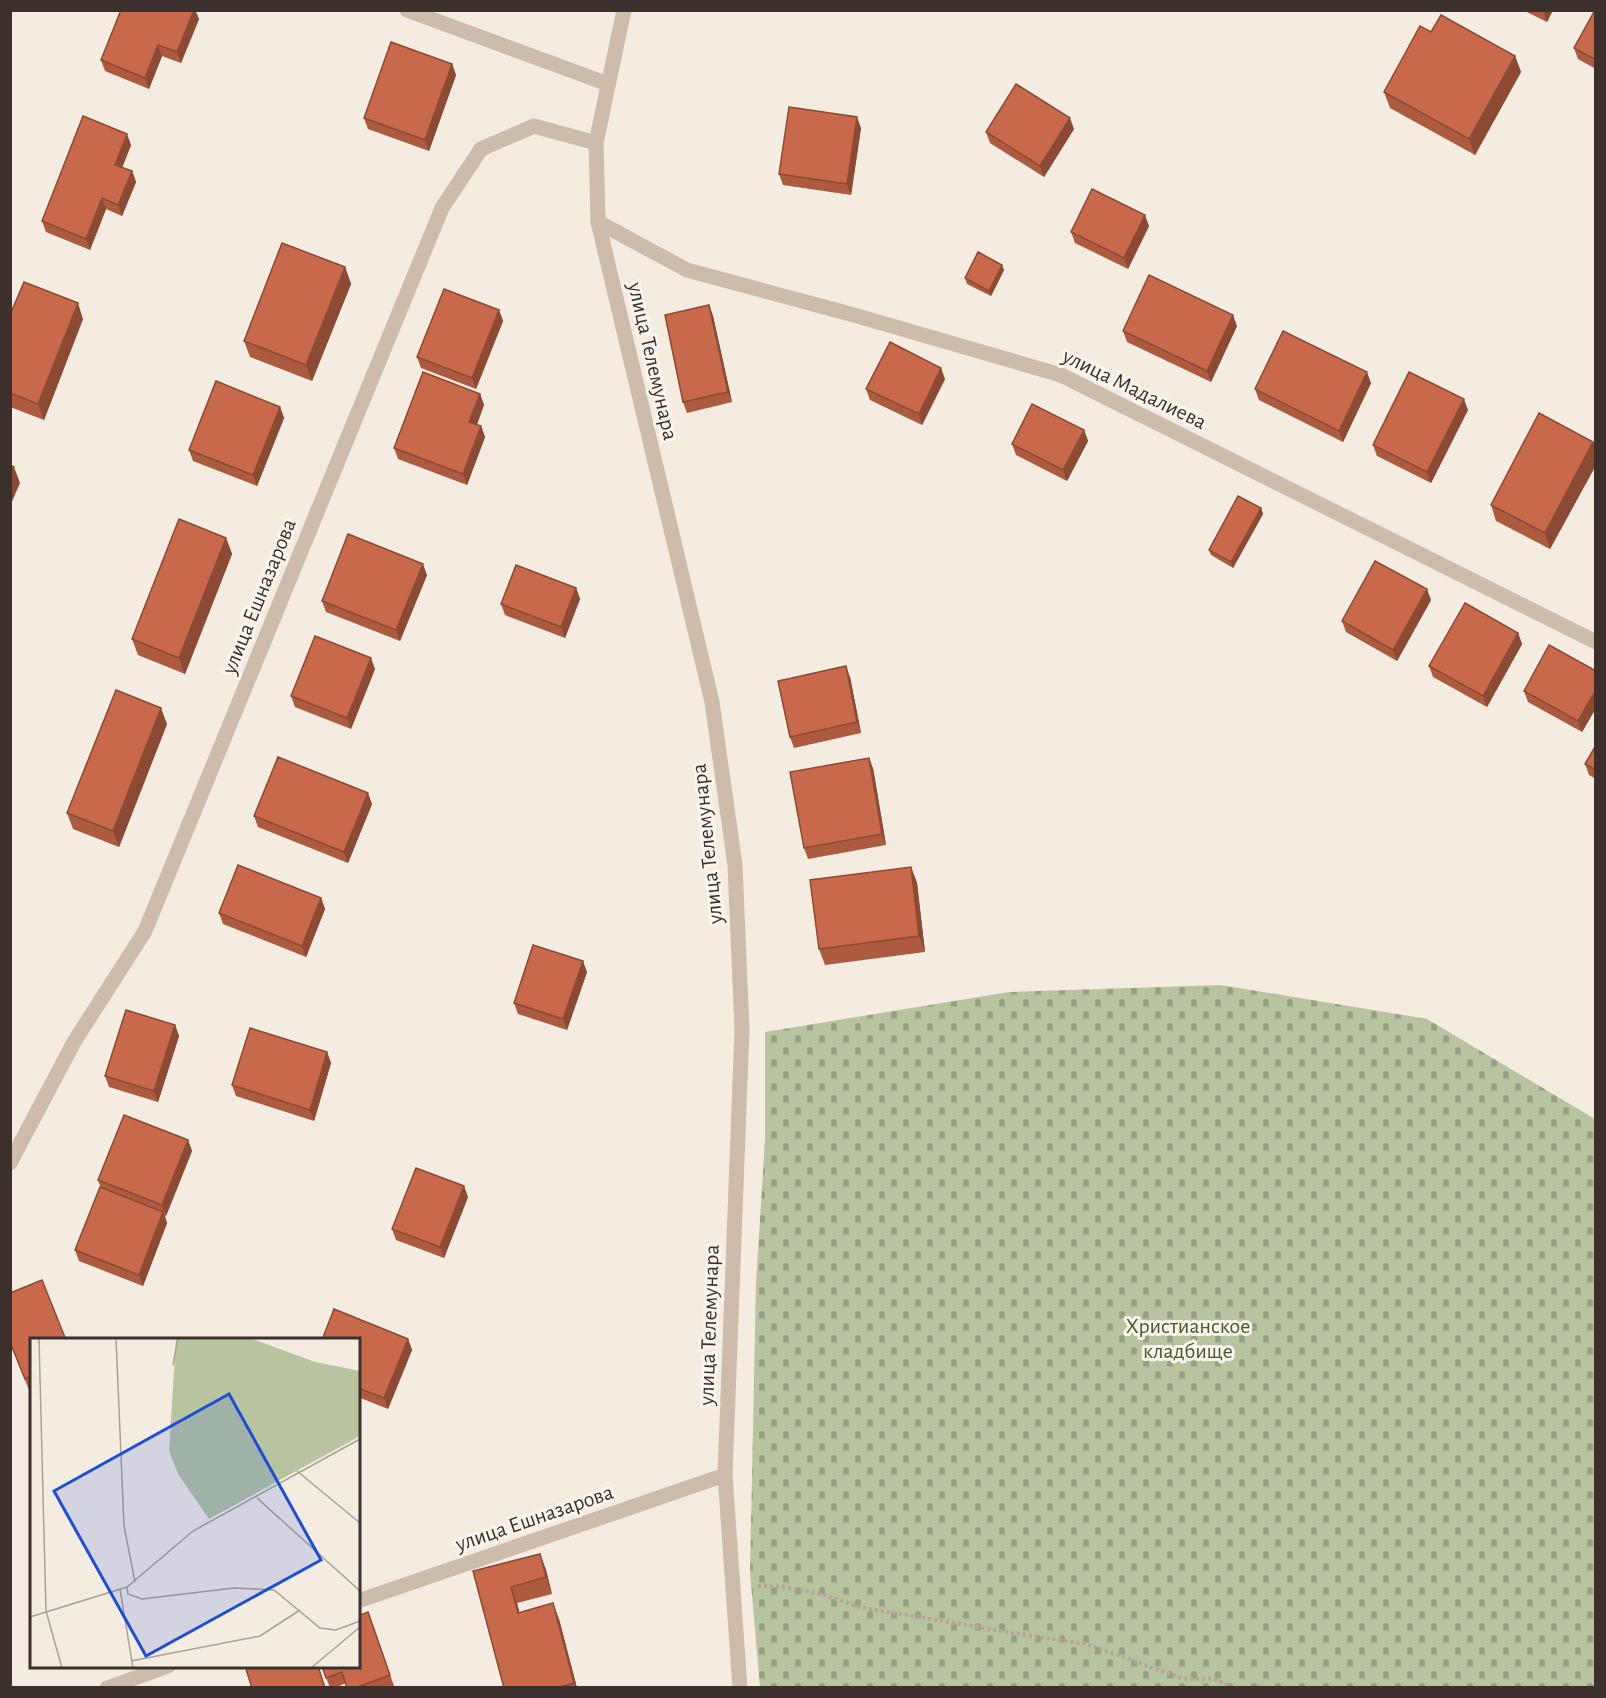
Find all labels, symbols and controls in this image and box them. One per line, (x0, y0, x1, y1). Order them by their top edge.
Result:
street label: улица Телемунара (624, 279, 682, 442)
street label: улица Мадалиева (1058, 344, 1210, 433)
street label: улица Ешназарова (217, 516, 300, 678)
street label: улица Телемунара (688, 763, 726, 926)
street label: улица Телемунара (695, 1244, 723, 1407)
park label: Христианское кладбище (1126, 1315, 1250, 1362)
inset map (30, 1338, 360, 1668)
street label: улица Ешназарова (452, 1481, 616, 1556)

